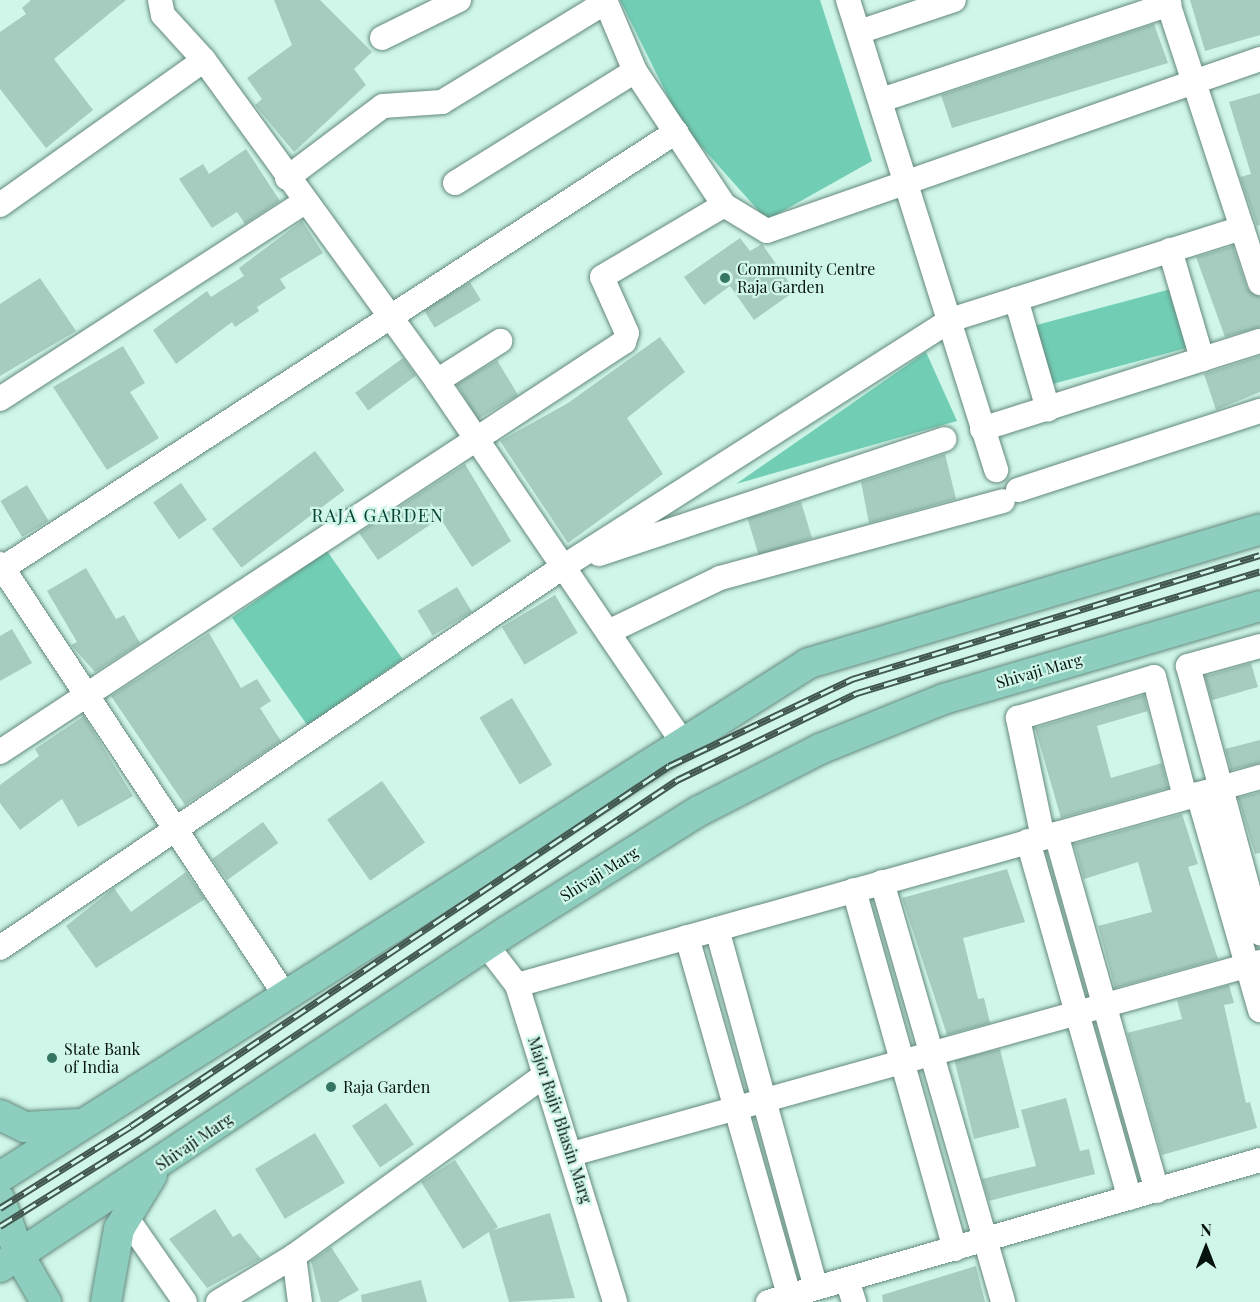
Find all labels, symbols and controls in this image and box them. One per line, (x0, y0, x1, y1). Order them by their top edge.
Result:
place label: Community Centre Raja Garden (737, 259, 876, 297)
marker: Community Centre Raja Garden (718, 271, 732, 285)
district label: RAJA GARDEN (312, 504, 444, 526)
street label: Shivaji Marg (994, 650, 1084, 692)
street label: Shivaji Marg (556, 842, 642, 906)
street label: Major Rajiv Bhasin Marg (524, 1034, 596, 1206)
place label: State Bank of India (64, 1039, 140, 1077)
marker: State Bank of India (45, 1051, 59, 1065)
place label: Raja Garden (343, 1077, 430, 1097)
marker: Raja Garden (324, 1080, 338, 1094)
street label: Shivaji Marg (152, 1109, 236, 1175)
north arrow (1176, 1218, 1236, 1278)
text: N (1200, 1219, 1212, 1240)

